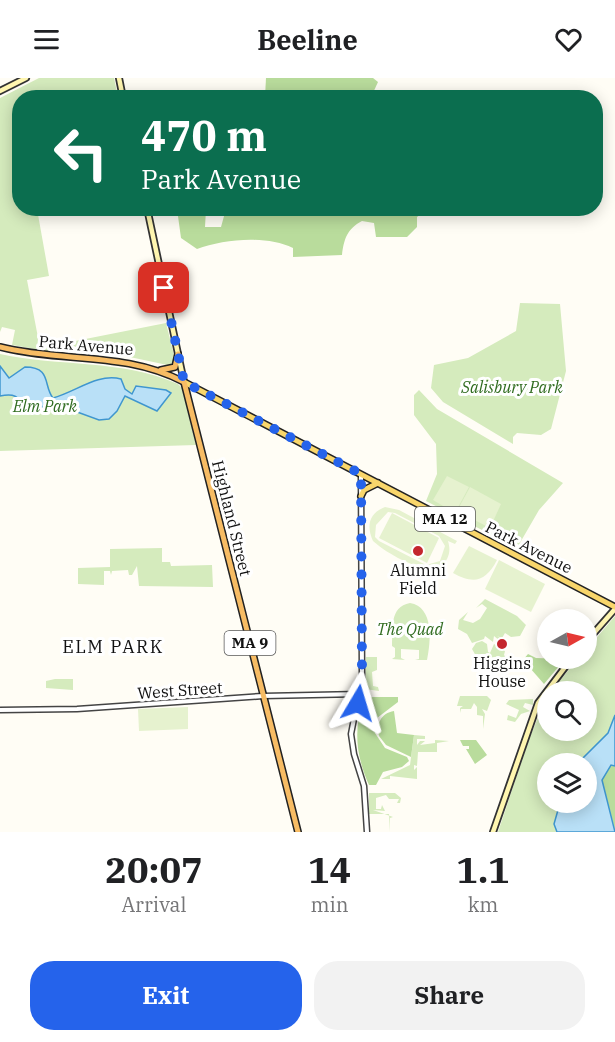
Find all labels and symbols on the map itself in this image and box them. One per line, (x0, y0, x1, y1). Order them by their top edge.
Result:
pin (138, 262, 189, 313)
street label: Park Avenue (38, 331, 134, 359)
park label: Salisbury Park (460, 377, 563, 397)
park label: Elm Park (12, 396, 78, 416)
street label: Highland Street (208, 458, 256, 578)
road number: MA 12 (415, 507, 475, 531)
street label: Park Avenue (482, 517, 576, 577)
marker: Alumni Field (411, 544, 425, 558)
place label: Alumni Field (390, 560, 446, 598)
north arrow (537, 609, 597, 669)
park label: The Quad (377, 619, 443, 639)
road number: MA 9 (224, 631, 276, 655)
district label: ELM PARK (62, 635, 164, 658)
marker: Higgins House (495, 637, 509, 651)
place label: Higgins House (473, 653, 531, 691)
position arrow (326, 671, 390, 735)
street label: West Street (137, 677, 224, 703)

